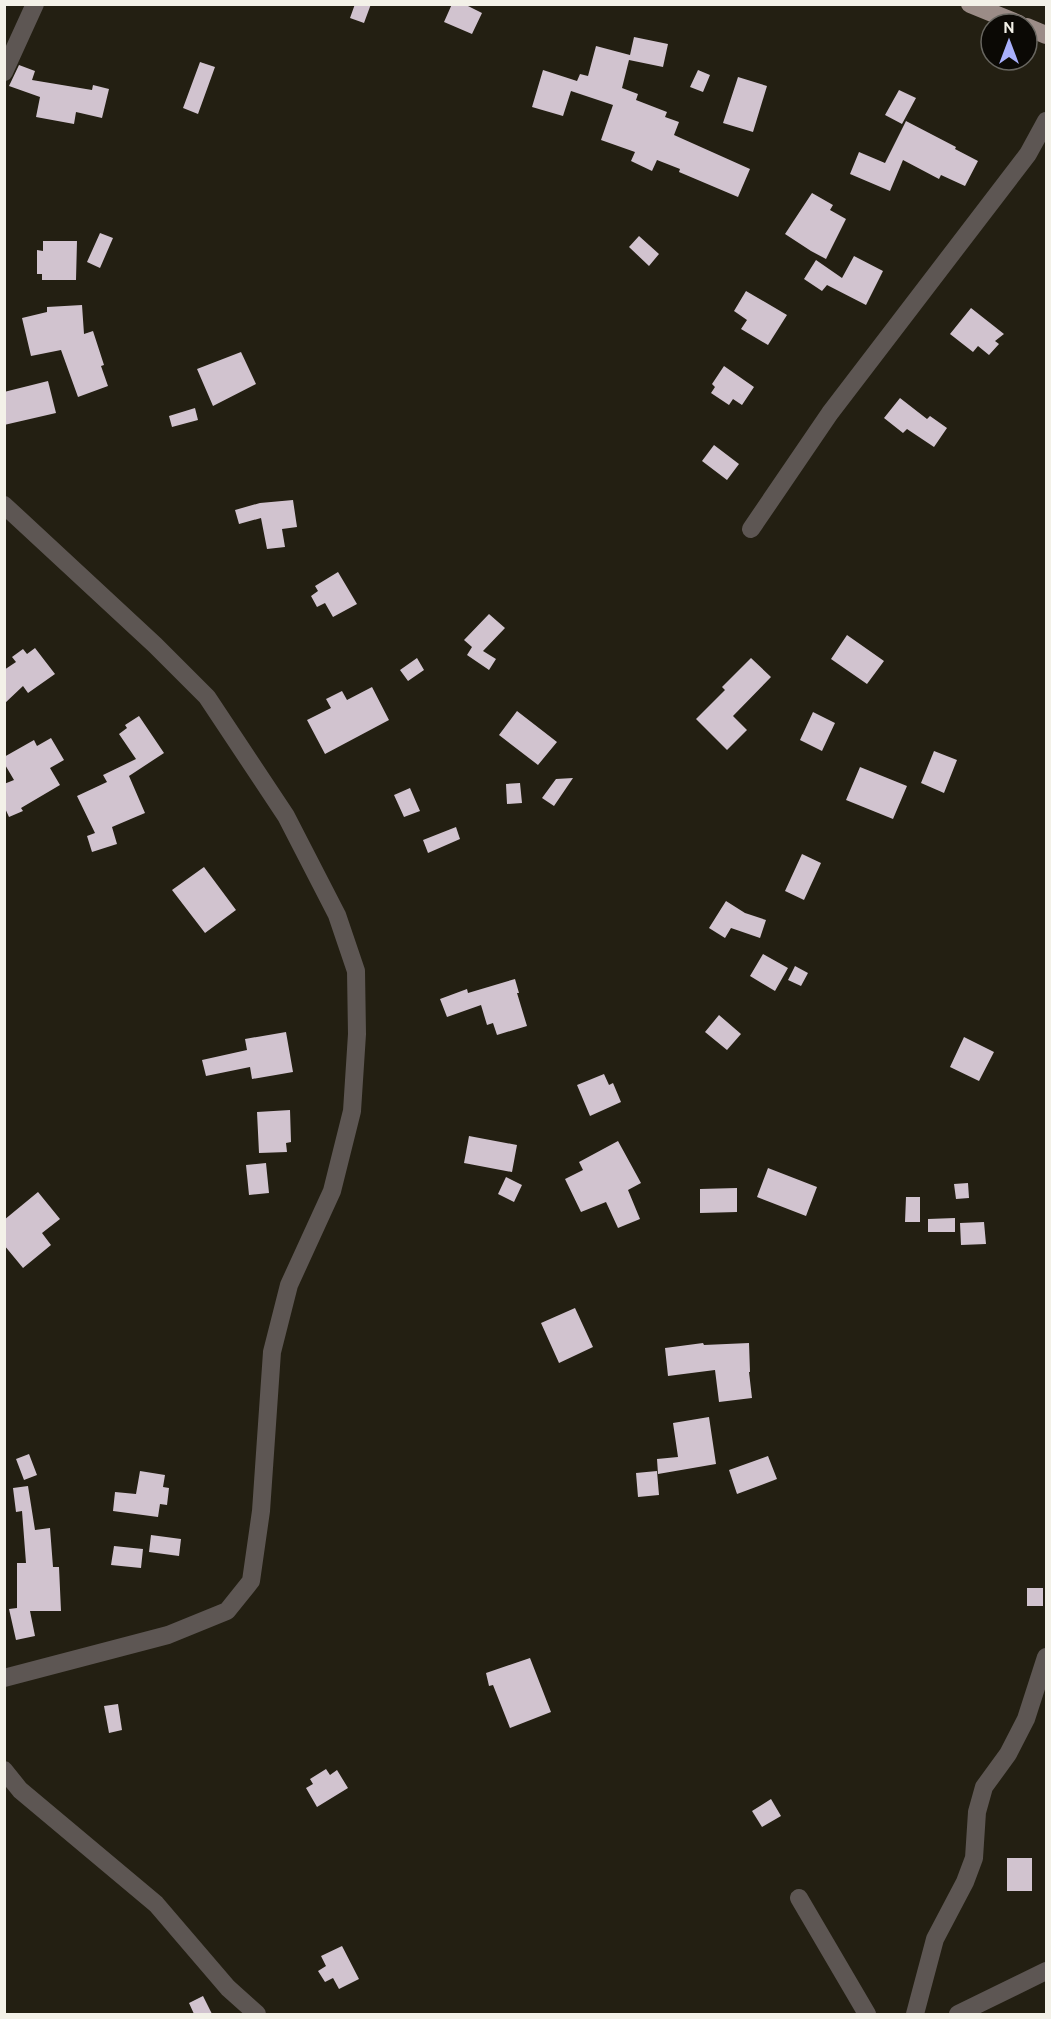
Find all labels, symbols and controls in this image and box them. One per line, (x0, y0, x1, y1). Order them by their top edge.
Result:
north arrow (979, 12, 1039, 72)
text: N (1003, 18, 1015, 37)

